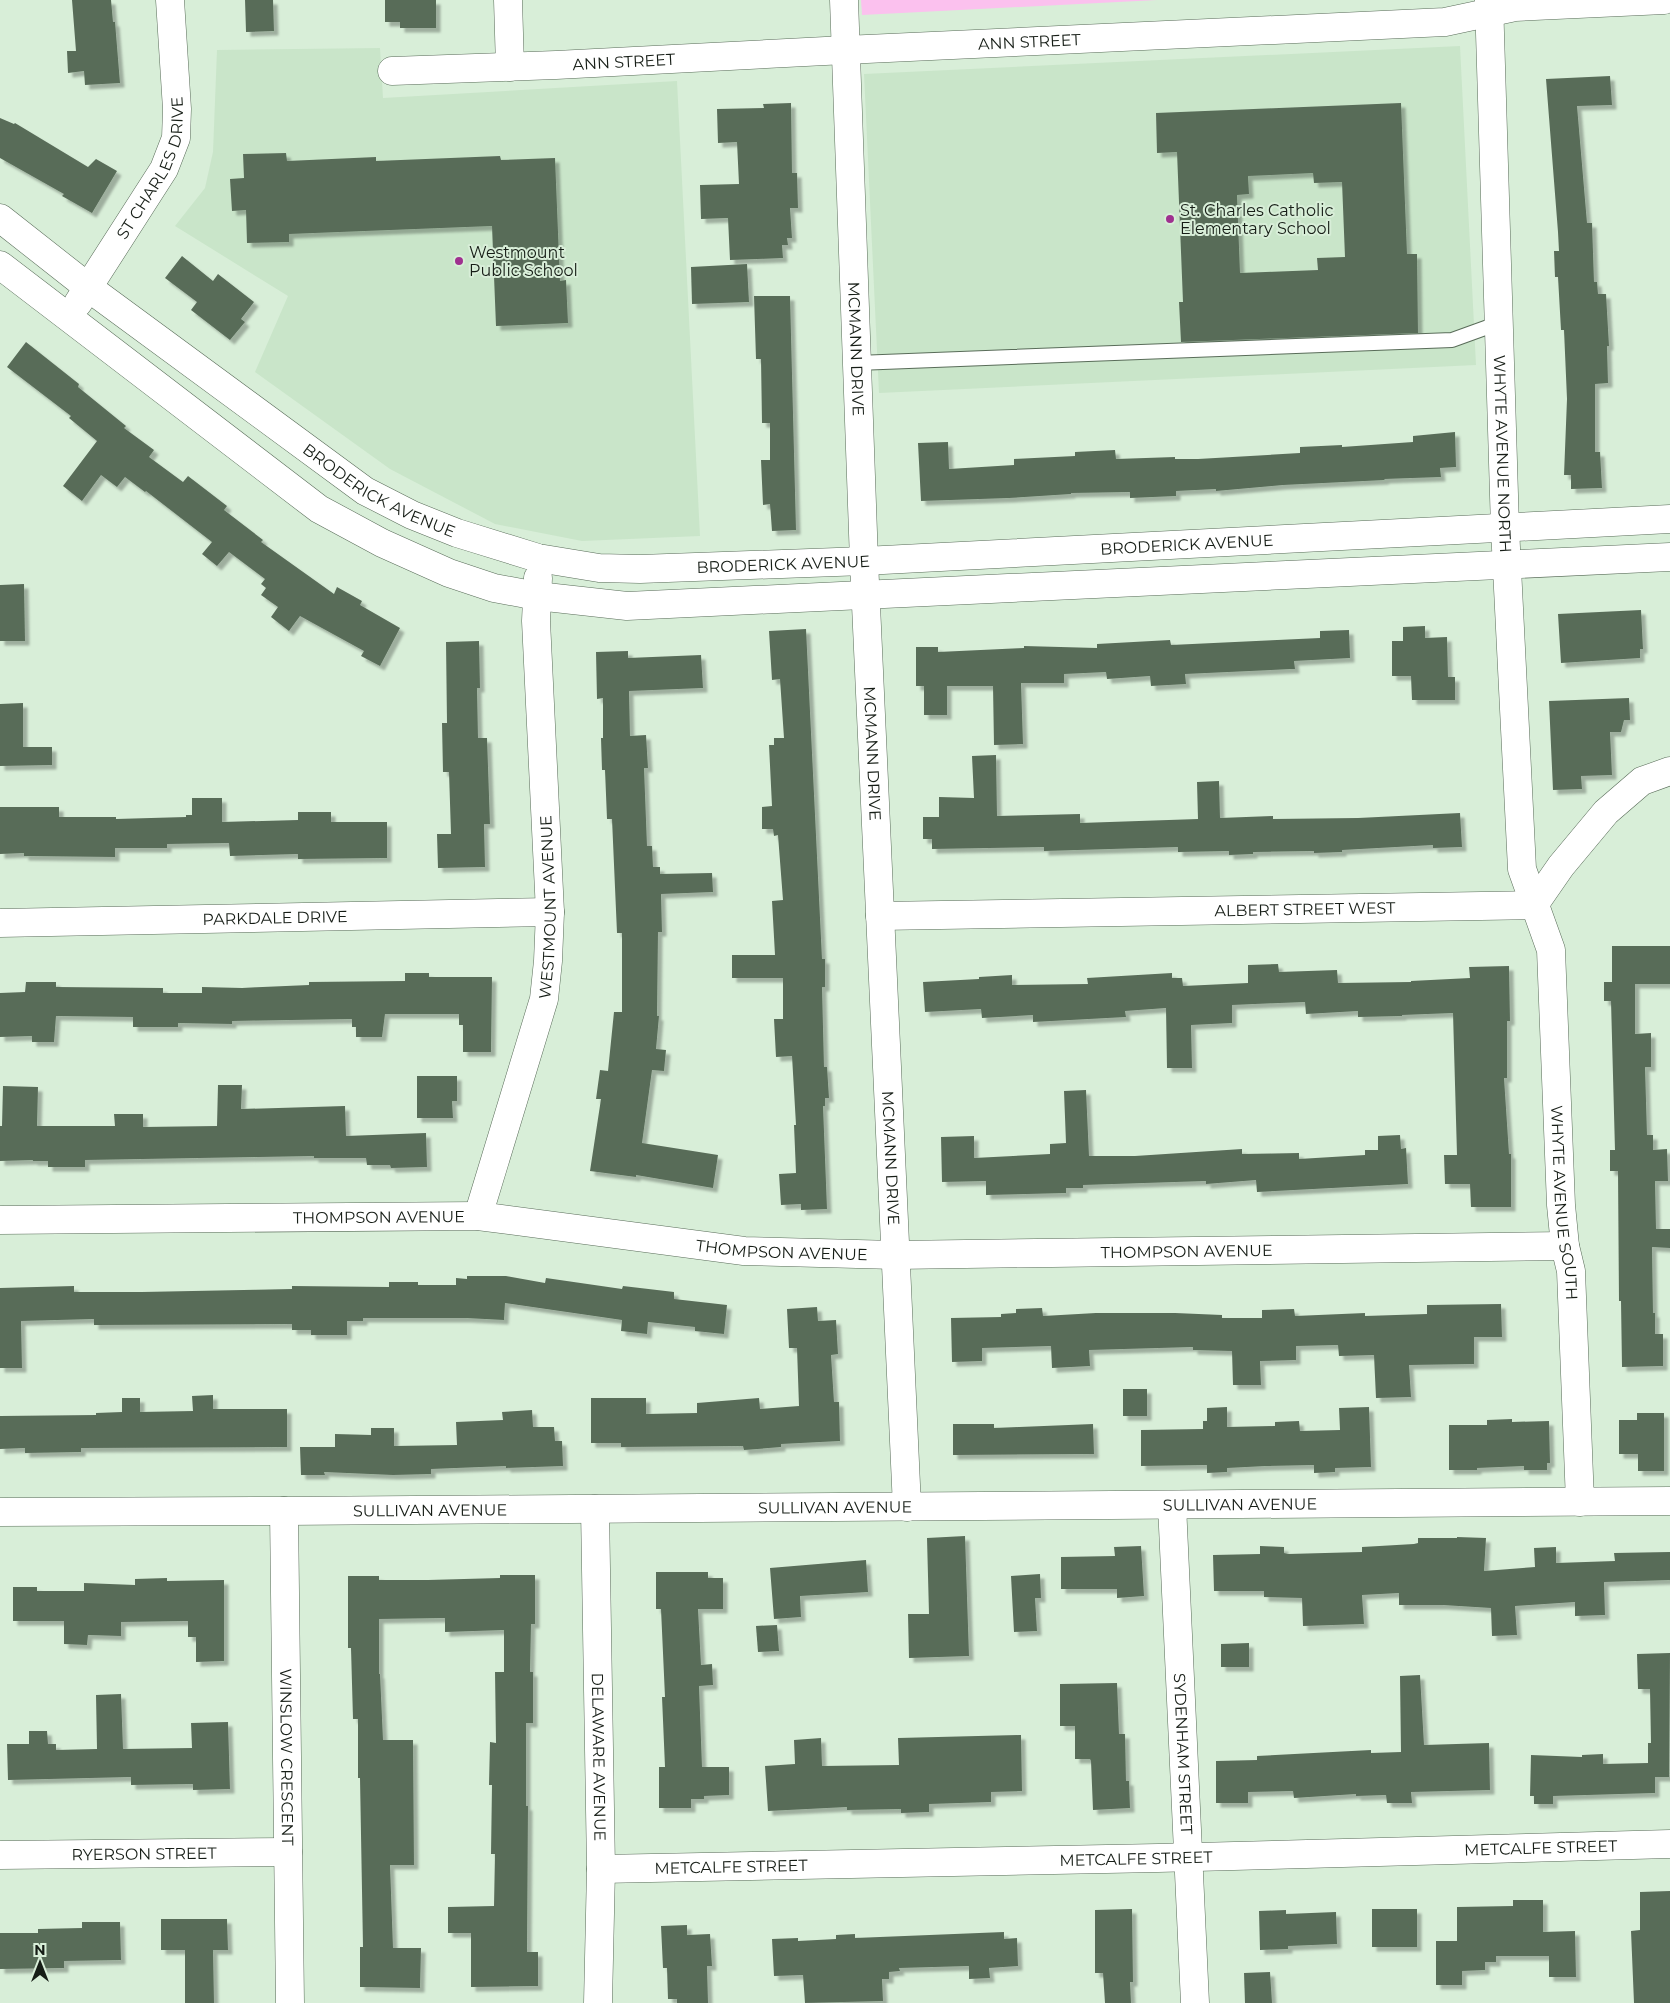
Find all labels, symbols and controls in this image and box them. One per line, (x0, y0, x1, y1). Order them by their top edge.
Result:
street label: ANN STREET (978, 29, 1082, 53)
street label: ANN STREET (572, 49, 676, 74)
street label: ST CHARLES DRIVE (112, 96, 187, 242)
place label: St. Charles Catholic Elementary School (1180, 201, 1334, 238)
marker: St. Charles Catholic Elementary School (1164, 213, 1176, 225)
place label: Westmount Public School (469, 243, 578, 280)
marker: Westmount Public School (453, 255, 465, 267)
street label: MCMANN DRIVE (845, 281, 868, 416)
street label: WHYTE AVENUE NORTH (1490, 355, 1516, 553)
street label: BRODERICK AVENUE (299, 439, 458, 541)
street label: BRODERICK AVENUE (1100, 530, 1274, 558)
street label: BRODERICK AVENUE (696, 551, 870, 576)
street label: MCMANN DRIVE (860, 686, 885, 821)
street label: WESTMOUNT AVENUE (535, 815, 560, 1000)
street label: ALBERT STREET WEST (1214, 898, 1396, 920)
street label: PARKDALE DRIVE (202, 907, 348, 928)
street label: MCMANN DRIVE (879, 1090, 904, 1226)
street label: WHYTE AVENUE SOUTH (1548, 1105, 1582, 1300)
street label: THOMPSON AVENUE (293, 1207, 465, 1227)
street label: THOMPSON AVENUE (695, 1235, 868, 1264)
street label: THOMPSON AVENUE (1101, 1240, 1273, 1262)
street label: SULLIVAN AVENUE (1163, 1494, 1317, 1514)
street label: SULLIVAN AVENUE (758, 1497, 912, 1517)
street label: SULLIVAN AVENUE (353, 1500, 507, 1520)
street label: WINSLOW CRESCENT (276, 1668, 298, 1847)
street label: DELAWARE AVENUE (588, 1673, 610, 1841)
street label: SYDENHAM STREET (1170, 1673, 1197, 1836)
street label: METCALFE STREET (1464, 1836, 1618, 1859)
street label: RYERSON STREET (71, 1843, 218, 1864)
street label: METCALFE STREET (1059, 1847, 1214, 1869)
street label: METCALFE STREET (654, 1855, 809, 1877)
north arrow (15, 1938, 65, 1988)
text: N (34, 1941, 46, 1959)

